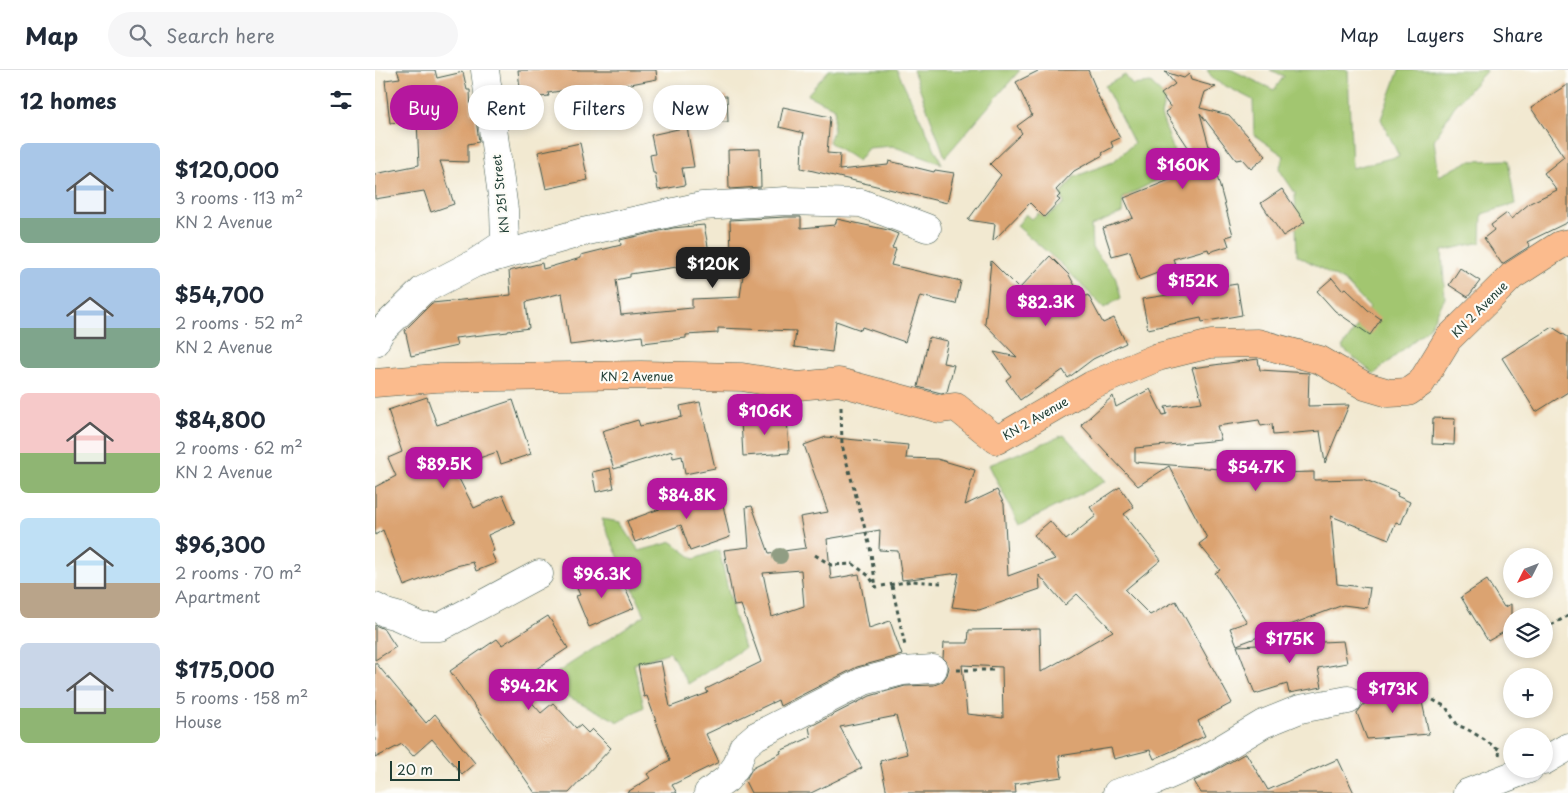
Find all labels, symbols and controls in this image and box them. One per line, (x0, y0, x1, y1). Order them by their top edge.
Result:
search box (108, 12, 458, 57)
text: Map (25, 17, 78, 53)
icon: search (126, 21, 154, 49)
text: Search here (166, 21, 275, 49)
text: Map (1340, 21, 1379, 48)
text: Layers (1407, 21, 1464, 48)
text: Share (1492, 21, 1543, 48)
text: 12 homes (20, 84, 117, 116)
chip: Buy (390, 85, 458, 130)
chip: Rent (468, 85, 544, 130)
chip: Filters (554, 85, 643, 130)
chip: New (653, 85, 727, 130)
icon: filters (327, 86, 355, 114)
pin: $160K (1148, 148, 1218, 190)
text: $160K (1157, 152, 1209, 176)
text: $120,000 (175, 153, 279, 185)
street label: KN 251 Street (487, 153, 513, 234)
icon: home (60, 163, 120, 223)
text: 3 rooms · 113 m² (175, 185, 303, 209)
text: KN 2 Avenue (175, 209, 273, 233)
pin: $120K (678, 246, 748, 289)
text: $120K (687, 251, 739, 275)
pin: $152K (1158, 264, 1228, 306)
text: $152K (1168, 268, 1218, 292)
street label: KN 2 Avenue (1447, 276, 1512, 341)
text: $54,700 (175, 278, 264, 310)
pin: $82.3K (1005, 284, 1087, 327)
icon: home (60, 288, 120, 348)
text: $82.3K (1017, 289, 1075, 313)
text: 2 rooms · 52 m² (175, 310, 303, 334)
text: KN 2 Avenue (175, 334, 273, 358)
street label: KN 2 Avenue (600, 367, 674, 385)
street label: KN 2 Avenue (999, 392, 1072, 444)
pin: $106K (730, 394, 800, 436)
text: $106K (738, 398, 792, 422)
text: $84,800 (175, 403, 266, 435)
icon: home (60, 413, 120, 473)
text: 2 rooms · 62 m² (175, 435, 303, 459)
pin: $89.5K (403, 446, 485, 489)
pin: $54.7K (1215, 450, 1297, 492)
text: $89.5K (416, 451, 472, 475)
text: $54.7K (1228, 454, 1284, 478)
text: KN 2 Avenue (175, 459, 273, 483)
pin: $84.8K (646, 478, 728, 520)
text: $84.8K (658, 482, 716, 506)
text: $96,300 (175, 528, 265, 560)
icon: home (60, 538, 120, 598)
north arrow (1503, 548, 1553, 598)
map controls (1503, 548, 1553, 778)
pin: $96.3K (561, 556, 643, 599)
text: 2 rooms · 70 m² (175, 560, 302, 584)
text: $96.3K (573, 561, 631, 585)
text: Apartment (175, 584, 260, 608)
button: layers (1503, 608, 1553, 658)
pin: $175K (1255, 622, 1325, 664)
text: $175K (1266, 626, 1314, 650)
text: $175,000 (175, 653, 275, 685)
icon: home (60, 663, 120, 723)
pin: $94.2K (488, 668, 570, 711)
button: + (1503, 668, 1553, 718)
pin: $173K (1358, 672, 1428, 714)
text: $94.2K (500, 673, 558, 697)
text: $173K (1368, 676, 1418, 700)
text: 5 rooms · 158 m² (175, 685, 308, 709)
text: House (175, 709, 222, 733)
button: − (1503, 728, 1553, 778)
scale bar (390, 758, 460, 781)
text: 20 m (397, 759, 433, 780)

